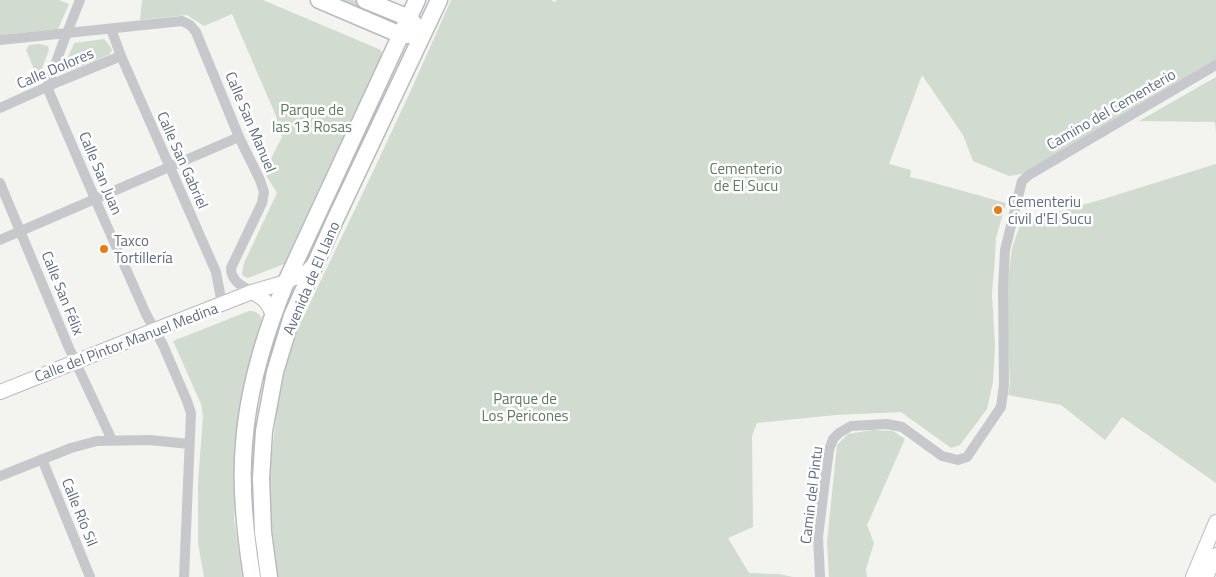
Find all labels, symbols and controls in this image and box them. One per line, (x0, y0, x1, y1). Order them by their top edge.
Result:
street label: Calle Dolores (13, 41, 97, 95)
street label: Camino del Cementerio (1042, 63, 1180, 155)
street label: Calle San Manuel (219, 68, 283, 176)
park label: Parque de las 13 Rosas (272, 98, 352, 138)
street label: Calle San Gabriel (151, 108, 215, 212)
street label: Calle San Juan (73, 128, 129, 218)
park label: Cementerio de El Sucu (710, 157, 783, 197)
place label: Cementeriu civil d'El Sucu (1008, 190, 1092, 230)
marker: Cementeriu civil d'El Sucu (992, 204, 1004, 216)
street label: Avenida de El Llano (277, 218, 345, 338)
place label: Taxco Tortillería (114, 229, 173, 269)
marker: Taxco Tortillería (98, 243, 110, 255)
street label: Calle San Félix (36, 247, 90, 339)
street label: Calle del Pintor Manuel Medina (31, 296, 222, 388)
park label: Parque de Los Pericones (481, 387, 569, 427)
street label: Camin del Pintu (794, 445, 828, 545)
street label: Calle Río Sil (56, 474, 104, 550)

